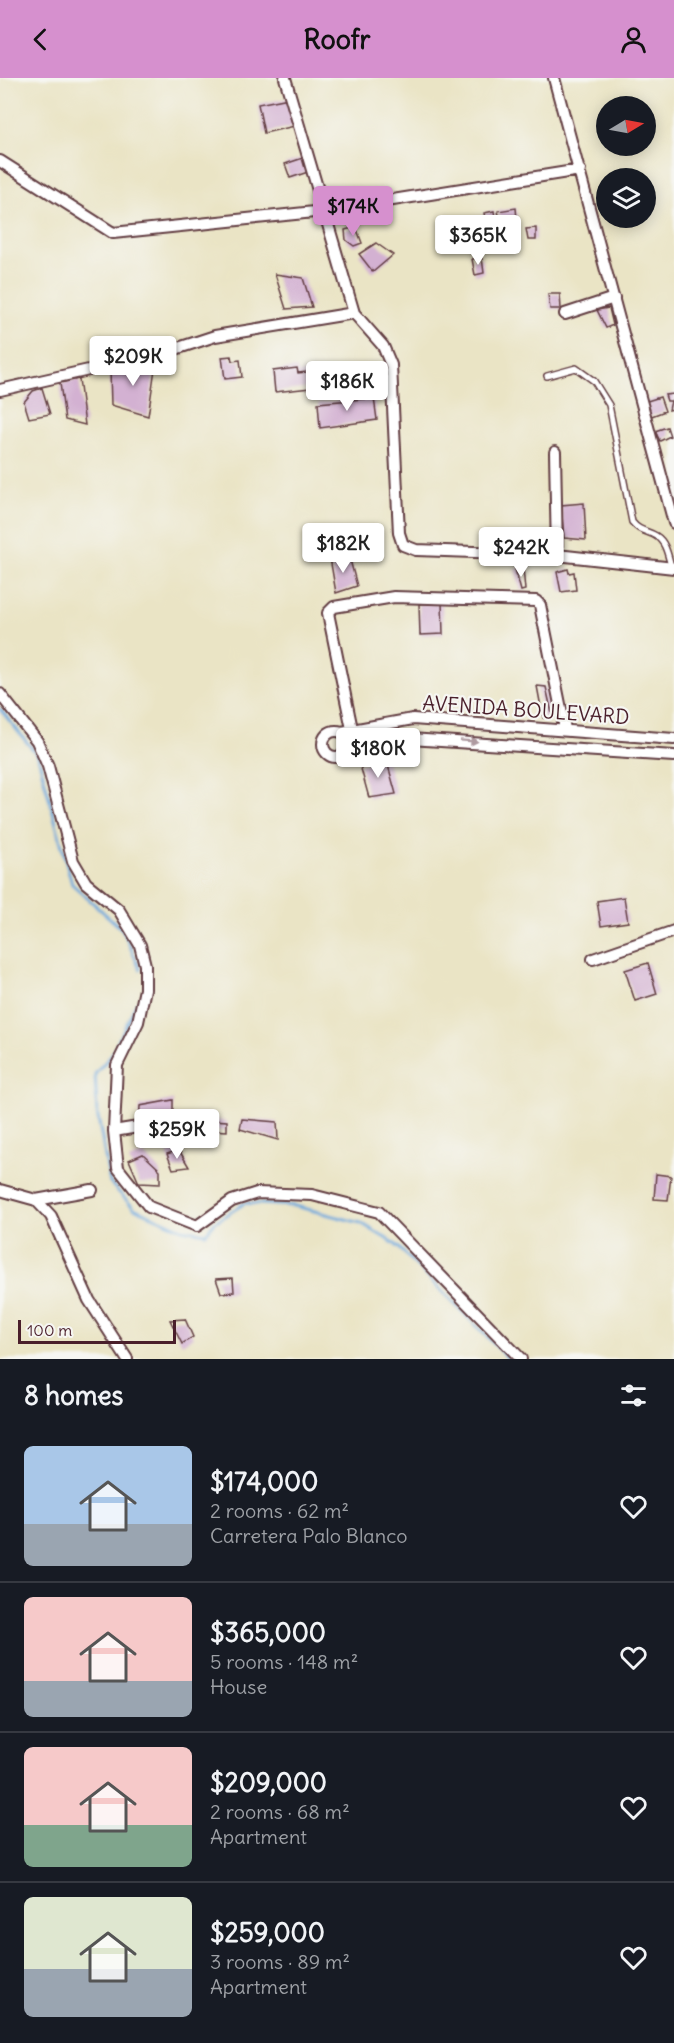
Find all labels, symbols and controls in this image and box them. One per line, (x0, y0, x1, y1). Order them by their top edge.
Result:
text: Roofr (304, 22, 371, 56)
icon: back (24, 23, 57, 56)
icon: person (617, 23, 650, 56)
north arrow (596, 96, 656, 156)
map controls (596, 96, 656, 228)
button: layers (596, 168, 656, 228)
pin: $174K (311, 186, 395, 237)
text: $174K (327, 193, 379, 218)
pin: $365K (436, 215, 520, 266)
text: $365K (449, 222, 507, 247)
pin: $209K (91, 336, 175, 387)
text: $209K (103, 343, 163, 368)
pin: $186K (305, 361, 389, 412)
text: $186K (320, 368, 374, 393)
pin: $182K (301, 523, 385, 574)
pin: $242K (479, 527, 563, 578)
text: $182K (316, 530, 370, 555)
text: $242K (493, 534, 549, 559)
street label: AVENIDA BOULEVARD (422, 690, 630, 729)
pin: $180K (336, 728, 420, 779)
text: $180K (350, 735, 406, 760)
one-way arrow (460, 736, 479, 746)
pin: $259K (135, 1109, 219, 1160)
text: $259K (148, 1116, 206, 1141)
scale bar (18, 1317, 176, 1344)
text: 100 m (27, 1320, 72, 1340)
text: 8 homes (24, 1379, 123, 1412)
icon: filters (617, 1379, 650, 1412)
text: $174,000 (210, 1465, 318, 1498)
icon: home (72, 1470, 144, 1542)
icon: heart (617, 1490, 650, 1523)
text: 2 rooms · 62 m² (210, 1498, 349, 1523)
text: Carretera Palo Blanco (210, 1523, 408, 1548)
text: $365,000 (210, 1616, 326, 1649)
icon: home (72, 1621, 144, 1693)
icon: heart (617, 1641, 650, 1674)
text: 5 rooms · 148 m² (210, 1649, 358, 1674)
text: House (210, 1674, 267, 1699)
text: $209,000 (210, 1766, 327, 1799)
icon: home (72, 1771, 144, 1843)
icon: heart (617, 1791, 650, 1824)
text: 2 rooms · 68 m² (210, 1799, 350, 1824)
text: Apartment (210, 1824, 307, 1849)
text: $259,000 (210, 1916, 325, 1949)
icon: home (72, 1921, 144, 1993)
icon: heart (617, 1941, 650, 1974)
text: 3 rooms · 89 m² (210, 1949, 350, 1974)
text: Apartment (210, 1974, 307, 1999)

